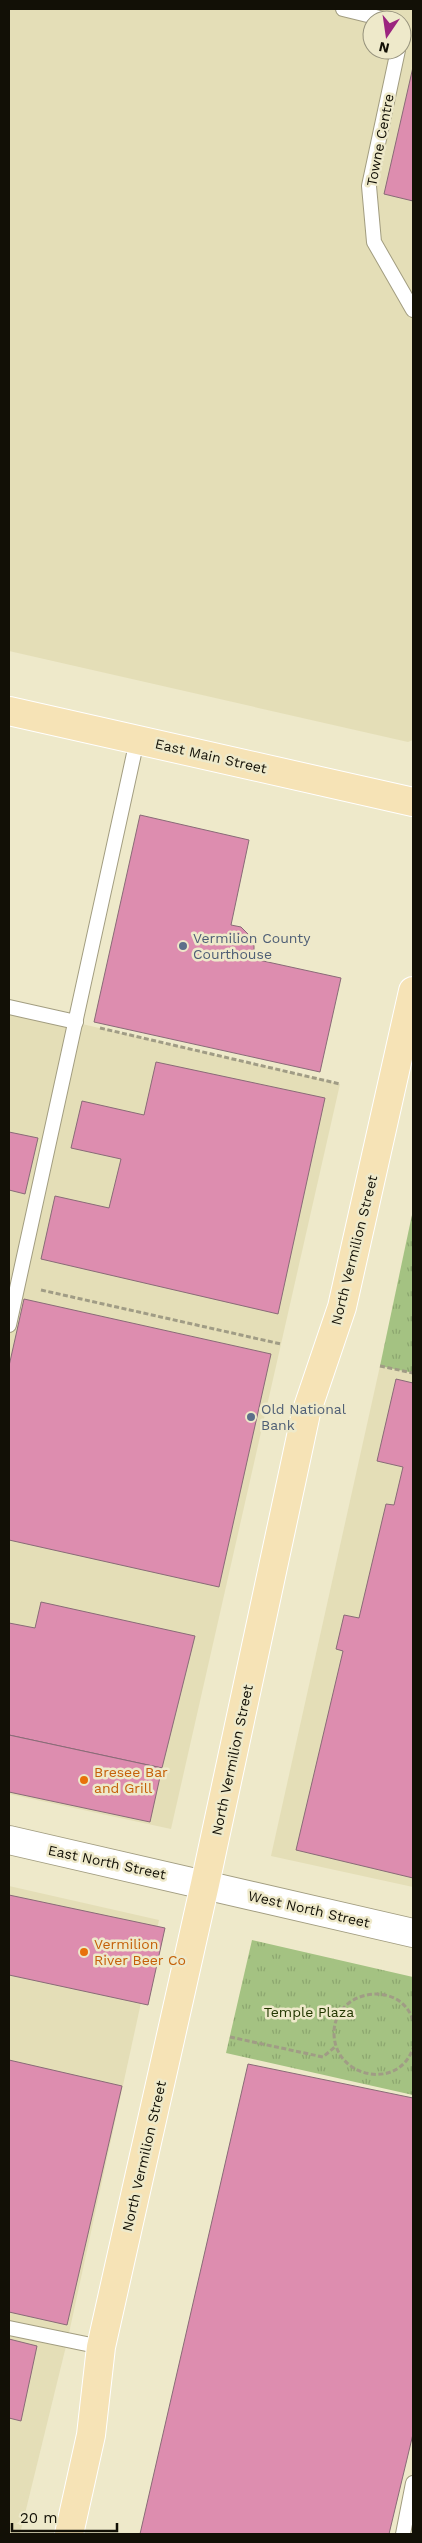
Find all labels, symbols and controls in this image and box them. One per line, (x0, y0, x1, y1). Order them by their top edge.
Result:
north arrow (362, 10, 412, 60)
text: N (377, 39, 391, 57)
street label: Towne Centre (363, 92, 397, 188)
street label: East Main Street (154, 735, 268, 777)
place label: Vermilion County Courthouse (193, 930, 311, 962)
marker: Vermilion County Courthouse (177, 940, 189, 952)
street label: North Vermilion Street (328, 1173, 380, 1327)
place label: Old National Bank (261, 1401, 347, 1433)
marker: Old National Bank (245, 1411, 257, 1423)
street label: North Vermilion Street (208, 1683, 256, 1837)
place label: Bresee Bar and Grill (94, 1764, 168, 1796)
marker: Bresee Bar and Grill (78, 1774, 90, 1786)
street label: East North Street (47, 1842, 168, 1882)
street label: West North Street (247, 1887, 372, 1931)
place label: Vermilion River Beer Co (94, 1936, 186, 1968)
marker: Vermilion River Beer Co (78, 1946, 90, 1958)
park label: Temple Plaza (264, 2004, 354, 2020)
street label: North Vermilion Street (119, 2079, 169, 2233)
scale bar (12, 2500, 118, 2532)
text: 20 m (20, 2509, 58, 2527)

